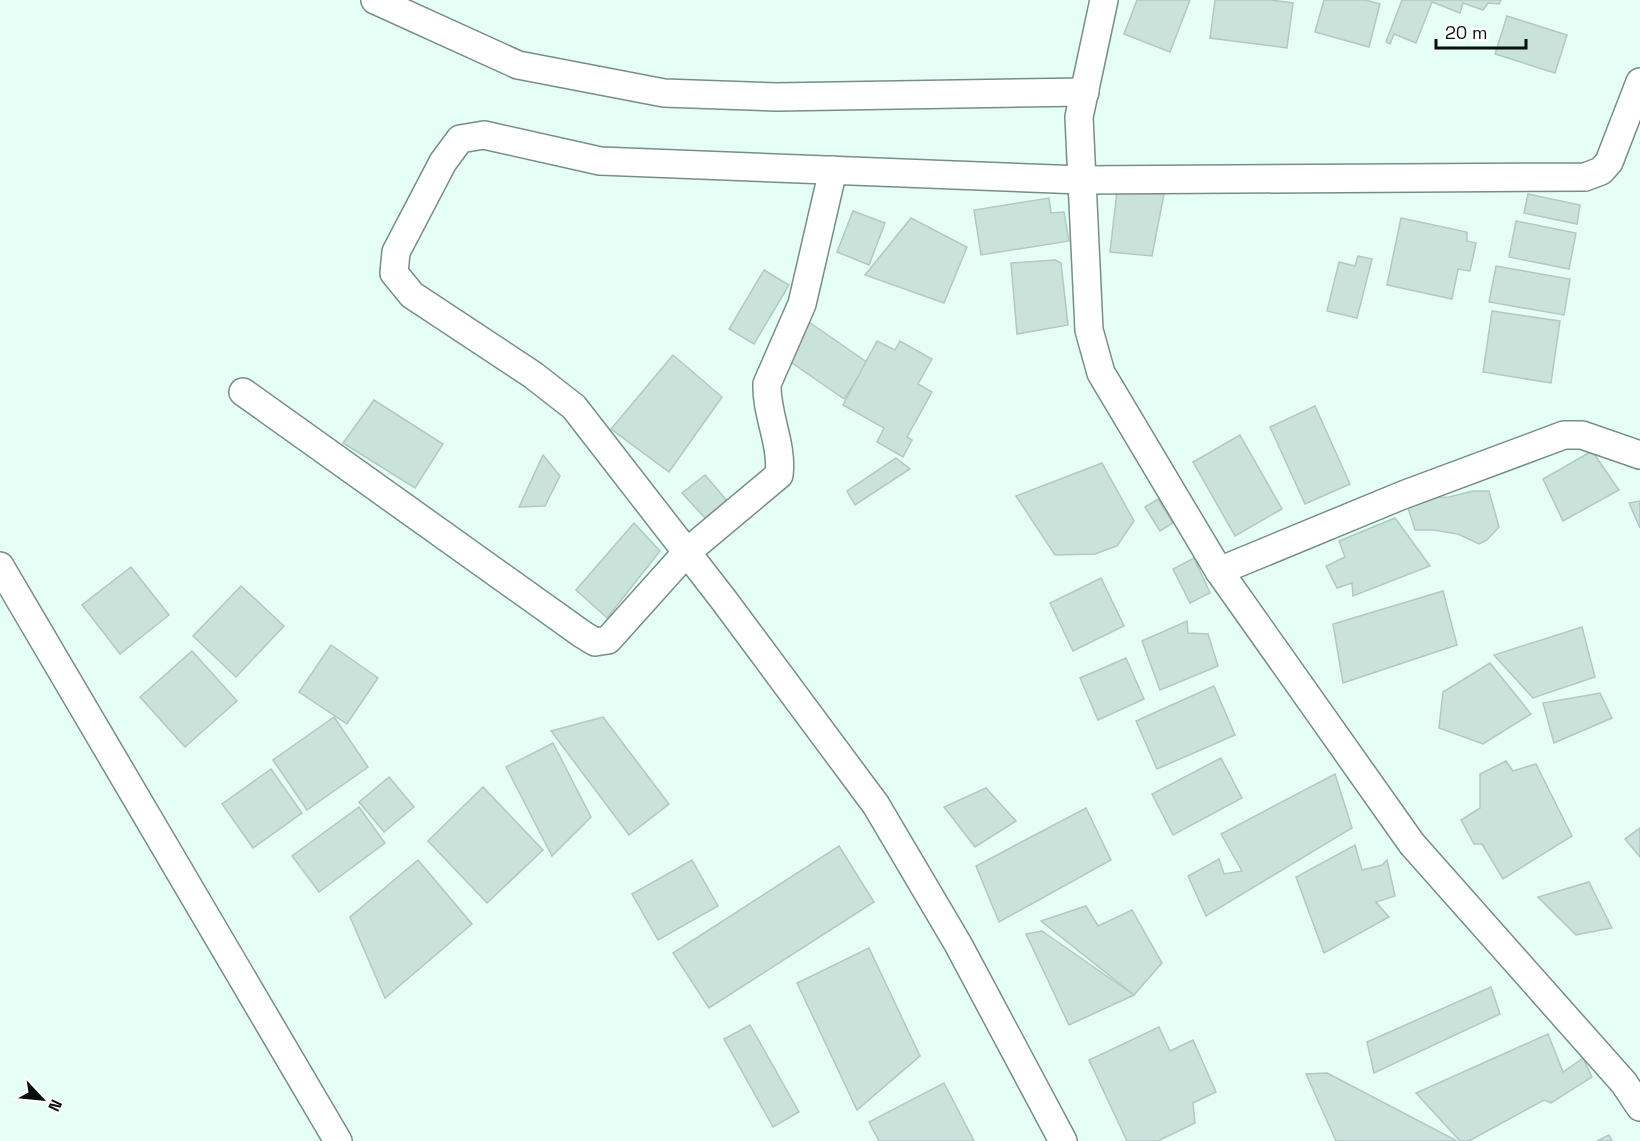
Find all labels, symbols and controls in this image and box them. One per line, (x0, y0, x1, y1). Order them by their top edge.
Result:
scale bar (1436, 12, 1526, 50)
text: 20 m (1445, 21, 1488, 44)
north arrow (12, 1069, 72, 1129)
text: N (43, 1096, 67, 1115)

